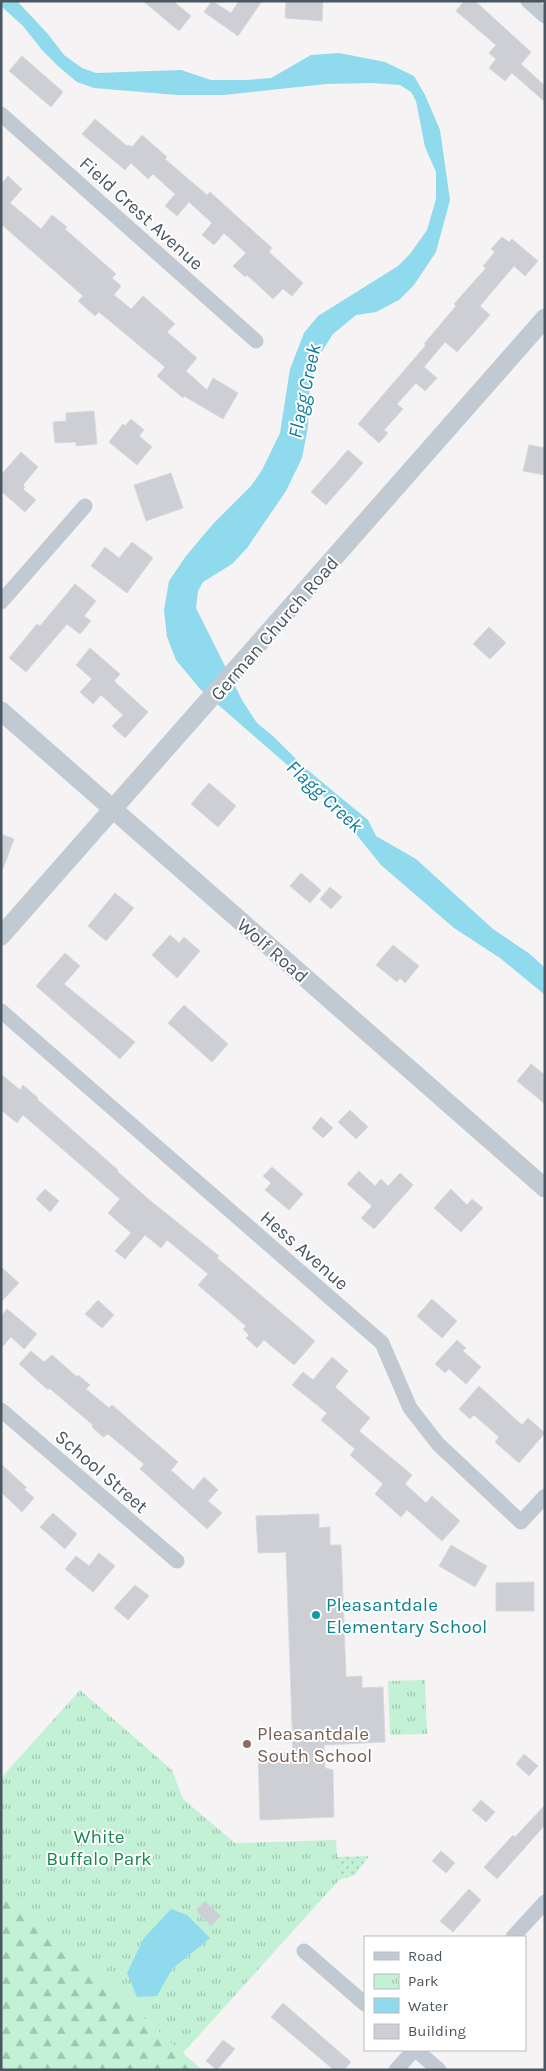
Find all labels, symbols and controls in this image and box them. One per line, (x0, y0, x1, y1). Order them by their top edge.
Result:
street label: Field Crest Avenue (75, 152, 208, 275)
water label: Flagg Creek (283, 341, 326, 440)
street label: German Church Road (206, 552, 343, 705)
water label: Flagg Creek (282, 755, 368, 838)
street label: Wolf Road (232, 914, 312, 988)
street label: Hess Avenue (256, 1207, 353, 1295)
street label: School Street (51, 1426, 152, 1518)
place label: Pleasantdale Elementary School (326, 1594, 487, 1638)
marker: Pleasantdale Elementary School (310, 1609, 322, 1621)
place label: Pleasantdale South School (257, 1723, 372, 1767)
marker: Pleasantdale South School (241, 1738, 253, 1750)
park label: White Buffalo Park (46, 1826, 152, 1870)
legend (364, 1936, 526, 2051)
text: Road (408, 1947, 443, 1965)
text: Park (408, 1972, 438, 1990)
text: Water (408, 1997, 449, 2015)
text: Building (408, 2022, 466, 2040)

